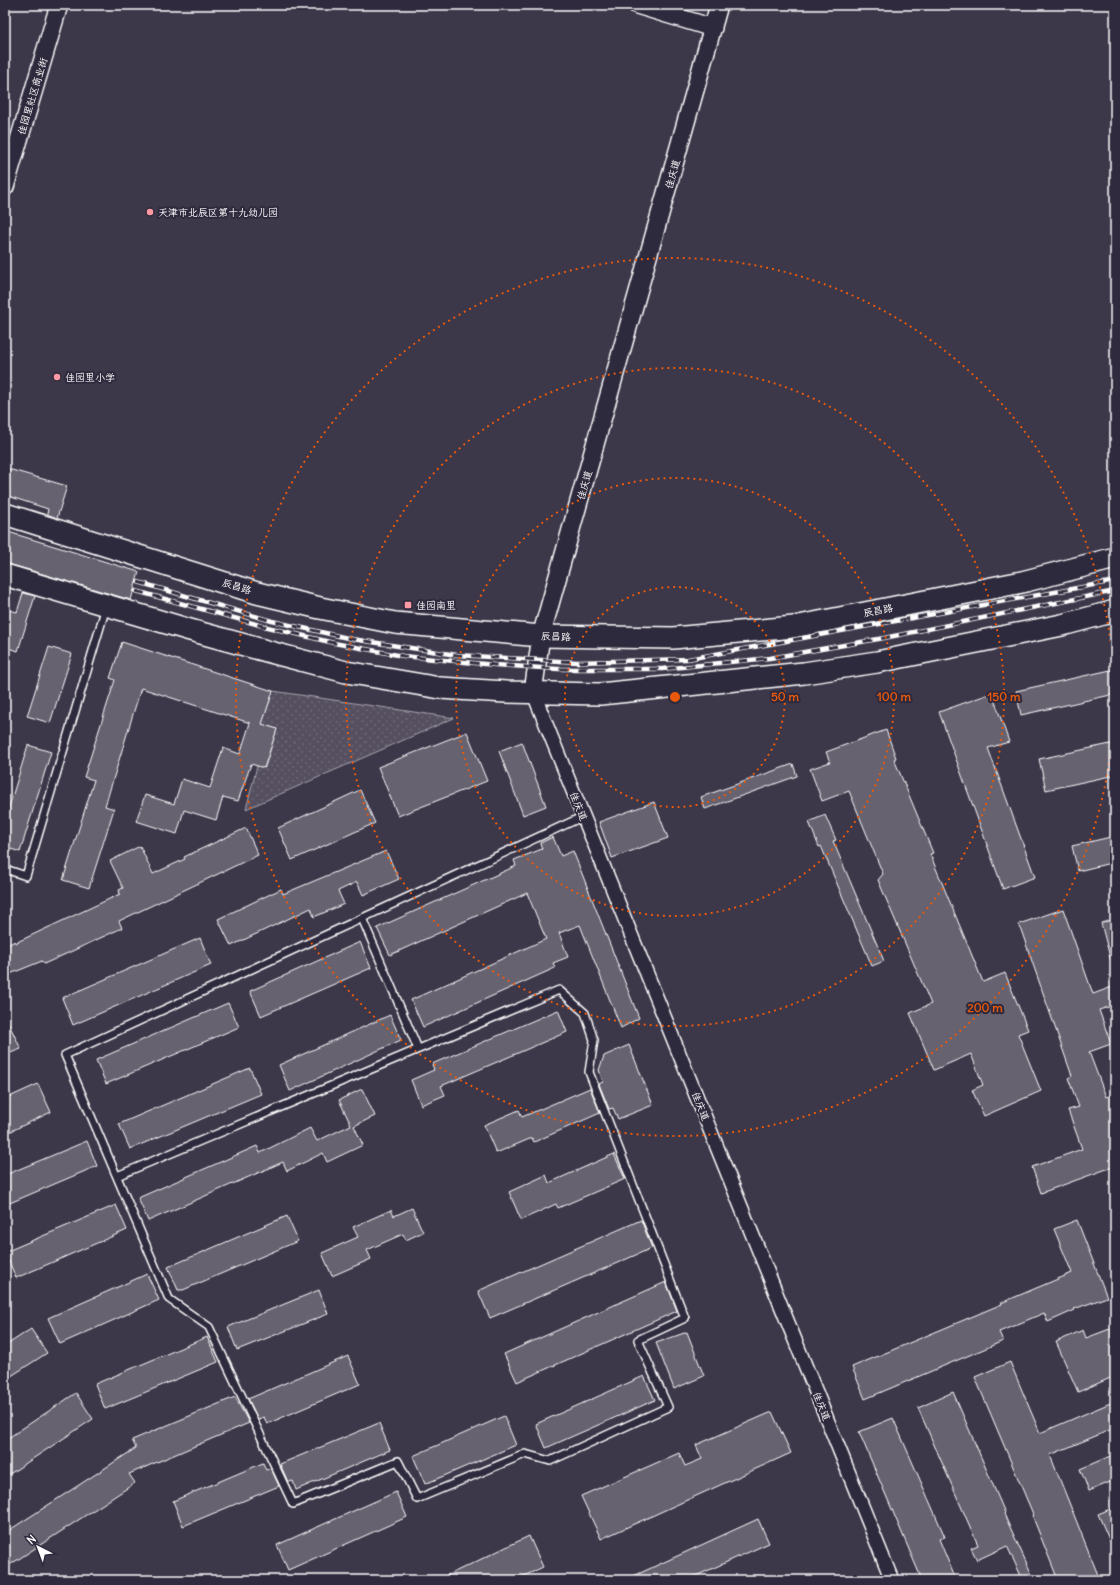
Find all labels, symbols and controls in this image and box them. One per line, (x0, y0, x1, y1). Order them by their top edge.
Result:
street label: 佳园里社区商业街 (15, 56, 50, 136)
street label: 佳庆道 (662, 158, 683, 190)
place label: 天津市北辰区第十九幼儿园 (158, 206, 278, 219)
marker: 天津市北辰区第十九幼儿园 (145, 207, 155, 217)
place label: 佳园里小学 (65, 371, 115, 384)
marker: 佳园里小学 (52, 372, 62, 382)
street label: 佳庆道 (574, 469, 595, 501)
street label: 辰昌路 (221, 576, 253, 597)
place label: 佳园南里 (416, 599, 456, 612)
marker: 佳园南里 (403, 600, 413, 610)
street label: 辰昌路 (862, 601, 894, 620)
street label: 辰昌路 (541, 629, 571, 644)
text: 50 m (771, 689, 800, 704)
text: 100 m (877, 689, 911, 704)
text: 150 m (988, 689, 1021, 704)
centre of rings (668, 690, 682, 704)
street label: 佳庆道 (567, 790, 590, 823)
text: 200 m (967, 1000, 1003, 1015)
street label: 佳庆道 (689, 1090, 712, 1123)
street label: 佳庆道 (810, 1390, 833, 1423)
north arrow (18, 1527, 58, 1567)
text: N (24, 1532, 39, 1547)

